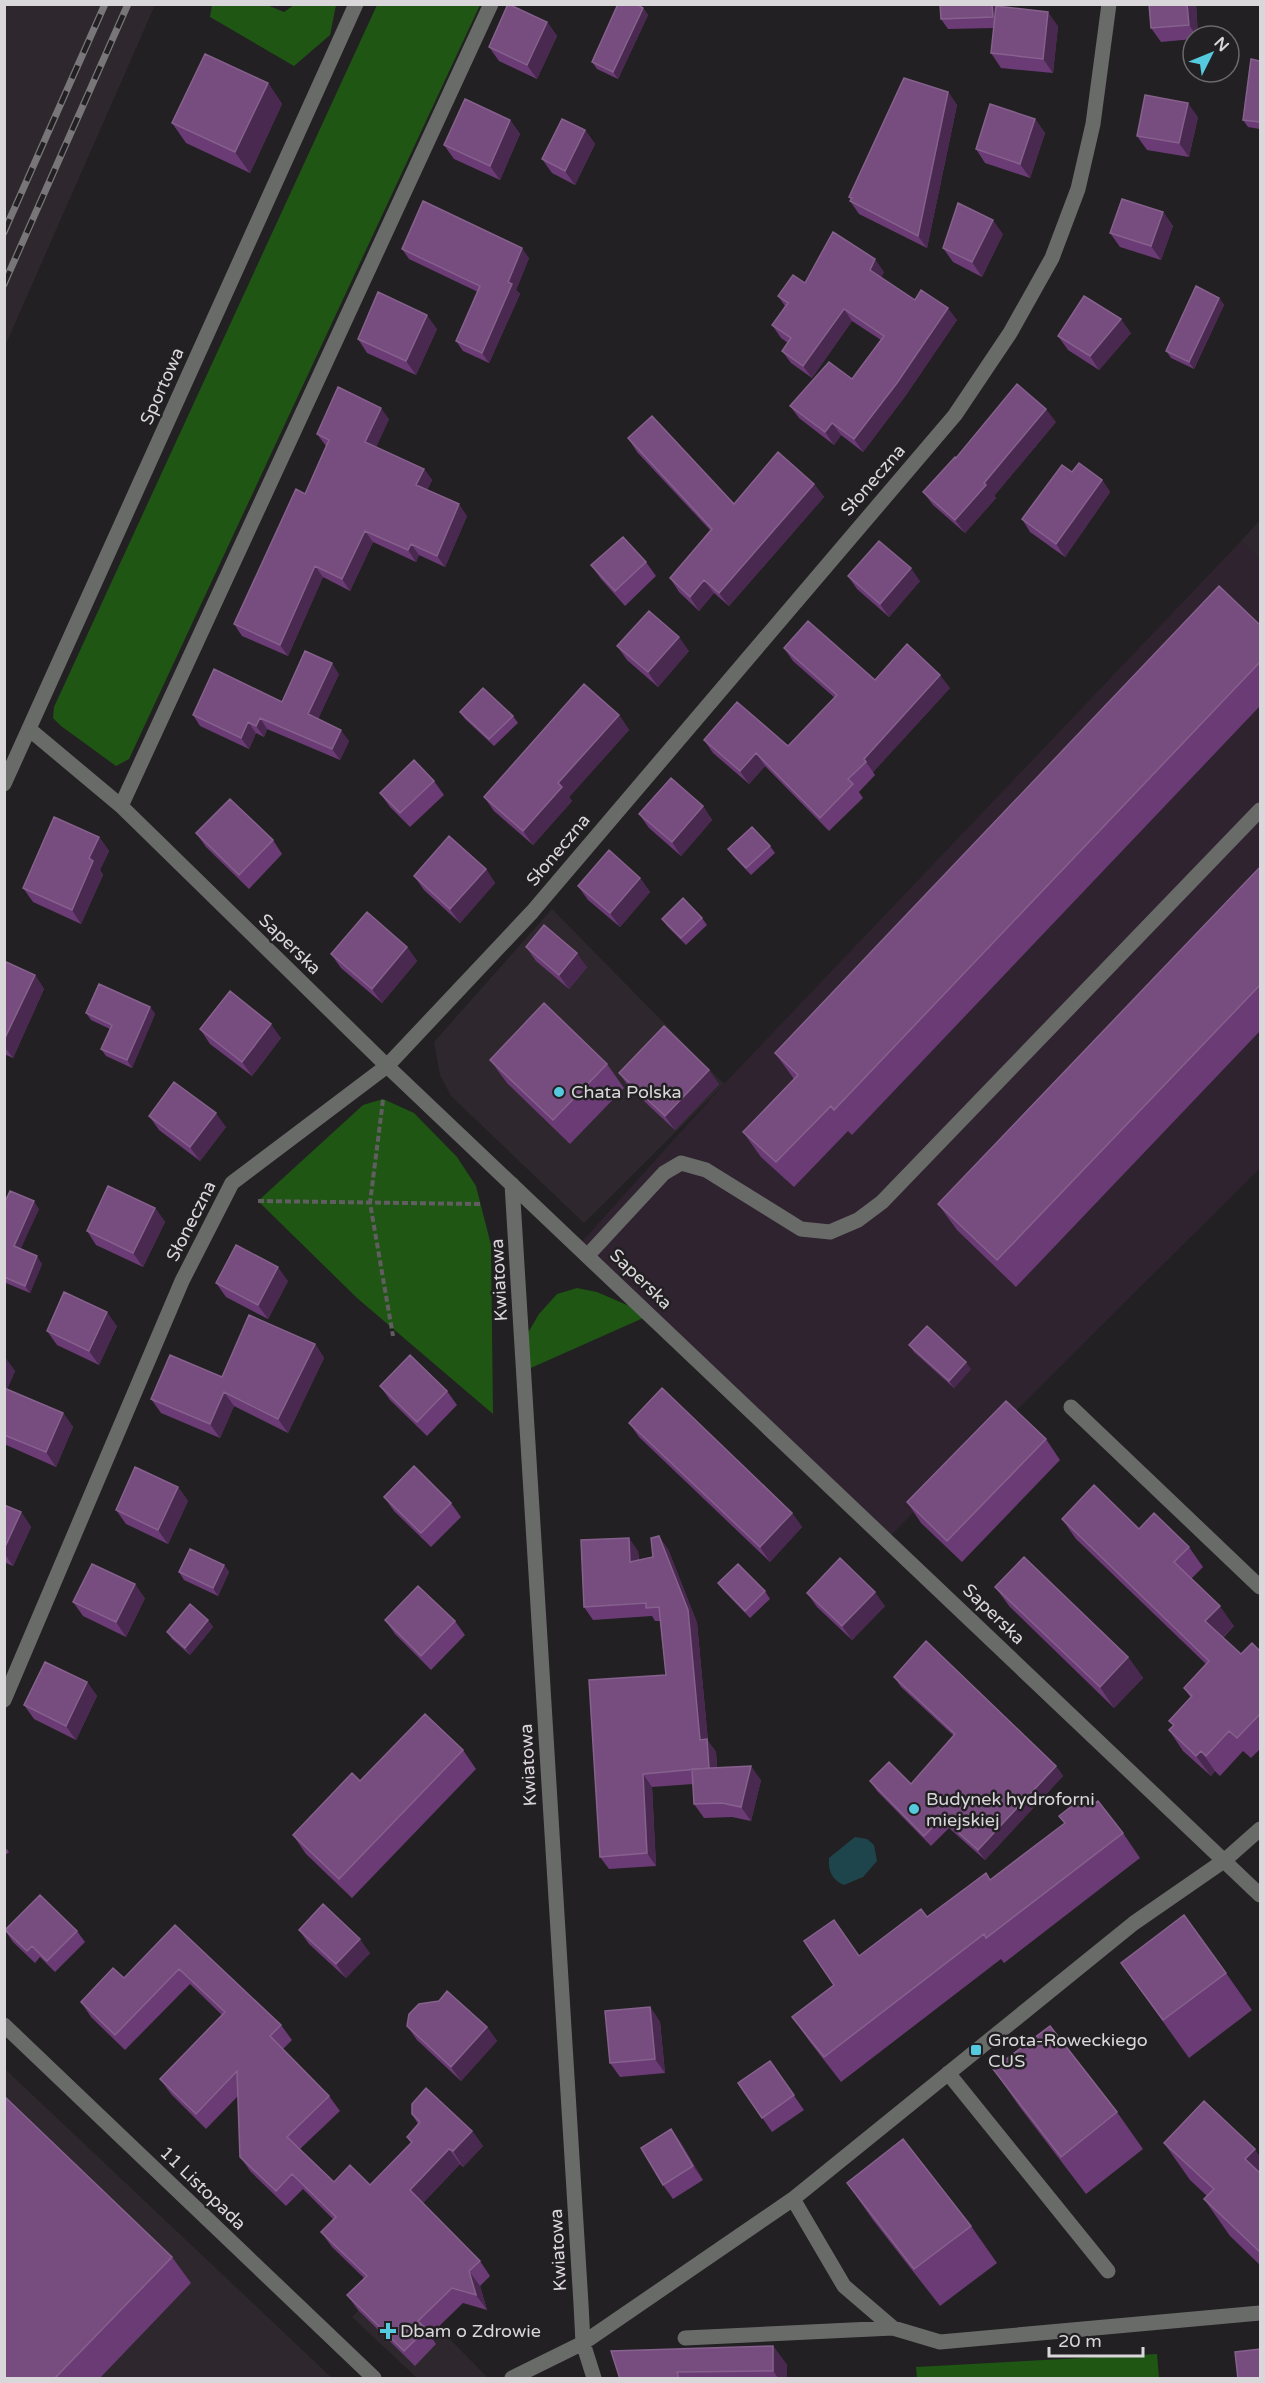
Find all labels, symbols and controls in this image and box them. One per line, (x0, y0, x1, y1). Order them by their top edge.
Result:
north arrow (1181, 24, 1241, 84)
text: N (1210, 33, 1233, 56)
street label: Sportowa (135, 344, 189, 428)
street label: Słoneczna (836, 440, 910, 520)
street label: Słoneczna (521, 809, 595, 891)
street label: Saperska (254, 909, 326, 979)
place label: Chata Polska (571, 1081, 682, 1103)
marker: Chata Polska (552, 1085, 566, 1099)
street label: Słoneczna (161, 1177, 221, 1265)
street label: Kwiatowa (486, 1238, 512, 1322)
street label: Saperska (605, 1244, 677, 1314)
street label: Saperska (958, 1579, 1030, 1649)
street label: Kwiatowa (515, 1723, 541, 1807)
place label: Budynek hydroforni miejskiej (926, 1788, 1095, 1831)
marker: Budynek hydroforni miejskiej (907, 1802, 921, 1816)
place label: Grota-Roweckiego CUS (988, 2029, 1148, 2072)
marker: Grota-Roweckiego CUS (969, 2043, 983, 2057)
street label: 11 Listopada (155, 2141, 251, 2235)
street label: Kwiatowa (545, 2208, 571, 2292)
place label: Dbam o Zdrowie (400, 2320, 541, 2342)
scale bar (1049, 2320, 1144, 2358)
marker: Dbam o Zdrowie (381, 2324, 395, 2338)
text: 20 m (1058, 2330, 1102, 2352)

